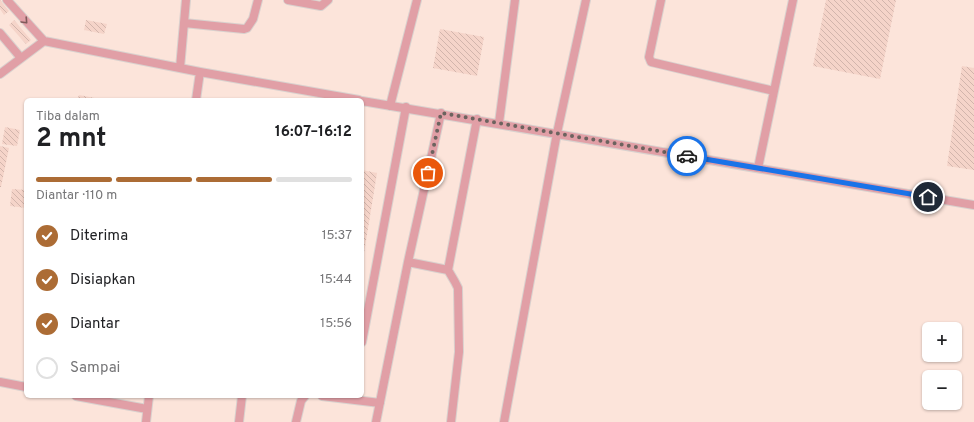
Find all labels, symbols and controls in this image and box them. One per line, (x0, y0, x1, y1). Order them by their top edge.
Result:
one-way arrow (20, 16, 28, 24)
text: Tiba dalam (36, 109, 100, 125)
text: 2 mnt (36, 123, 107, 156)
text: 16:07–16:12 (275, 123, 352, 142)
courier (667, 136, 707, 176)
icon: car (676, 145, 698, 167)
pin (411, 156, 445, 190)
icon: bag (417, 162, 439, 184)
pin (911, 180, 945, 214)
icon: home (917, 186, 939, 208)
text: Diantar · 110 m (36, 188, 117, 204)
icon: check (36, 225, 58, 247)
text: Diterima (70, 227, 128, 246)
text: 15:37 (322, 228, 352, 244)
icon: check (36, 269, 58, 291)
text: Disiapkan (70, 271, 136, 290)
text: 15:44 (320, 272, 352, 288)
icon: check (36, 313, 58, 335)
text: Diantar (70, 315, 120, 334)
text: 15:56 (320, 316, 352, 332)
map controls (922, 322, 962, 410)
button: + (922, 322, 962, 362)
text: Sampai (70, 359, 120, 378)
button: − (922, 370, 962, 410)

